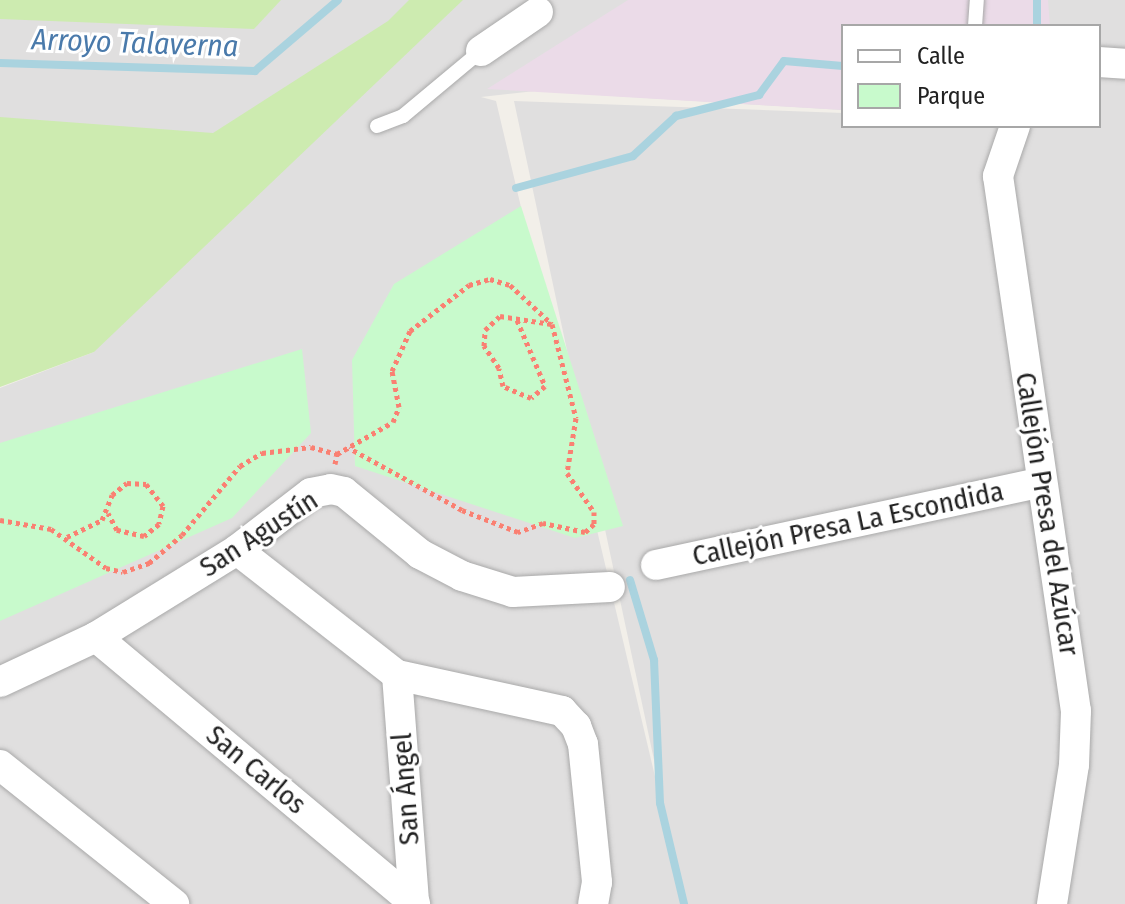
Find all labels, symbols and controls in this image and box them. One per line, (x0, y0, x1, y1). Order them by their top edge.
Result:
water label: Arroyo Talaverna (31, 21, 239, 65)
legend (841, 24, 1101, 128)
text: Calle (917, 42, 965, 70)
text: Parque (917, 82, 985, 110)
street label: Callejón Presa del Azúcar (1008, 370, 1086, 658)
street label: Callejón Presa La Escondida (689, 475, 1007, 573)
street label: San Agustín (194, 483, 324, 585)
street label: San Carlos (199, 718, 313, 822)
street label: San Ángel (385, 732, 427, 846)

